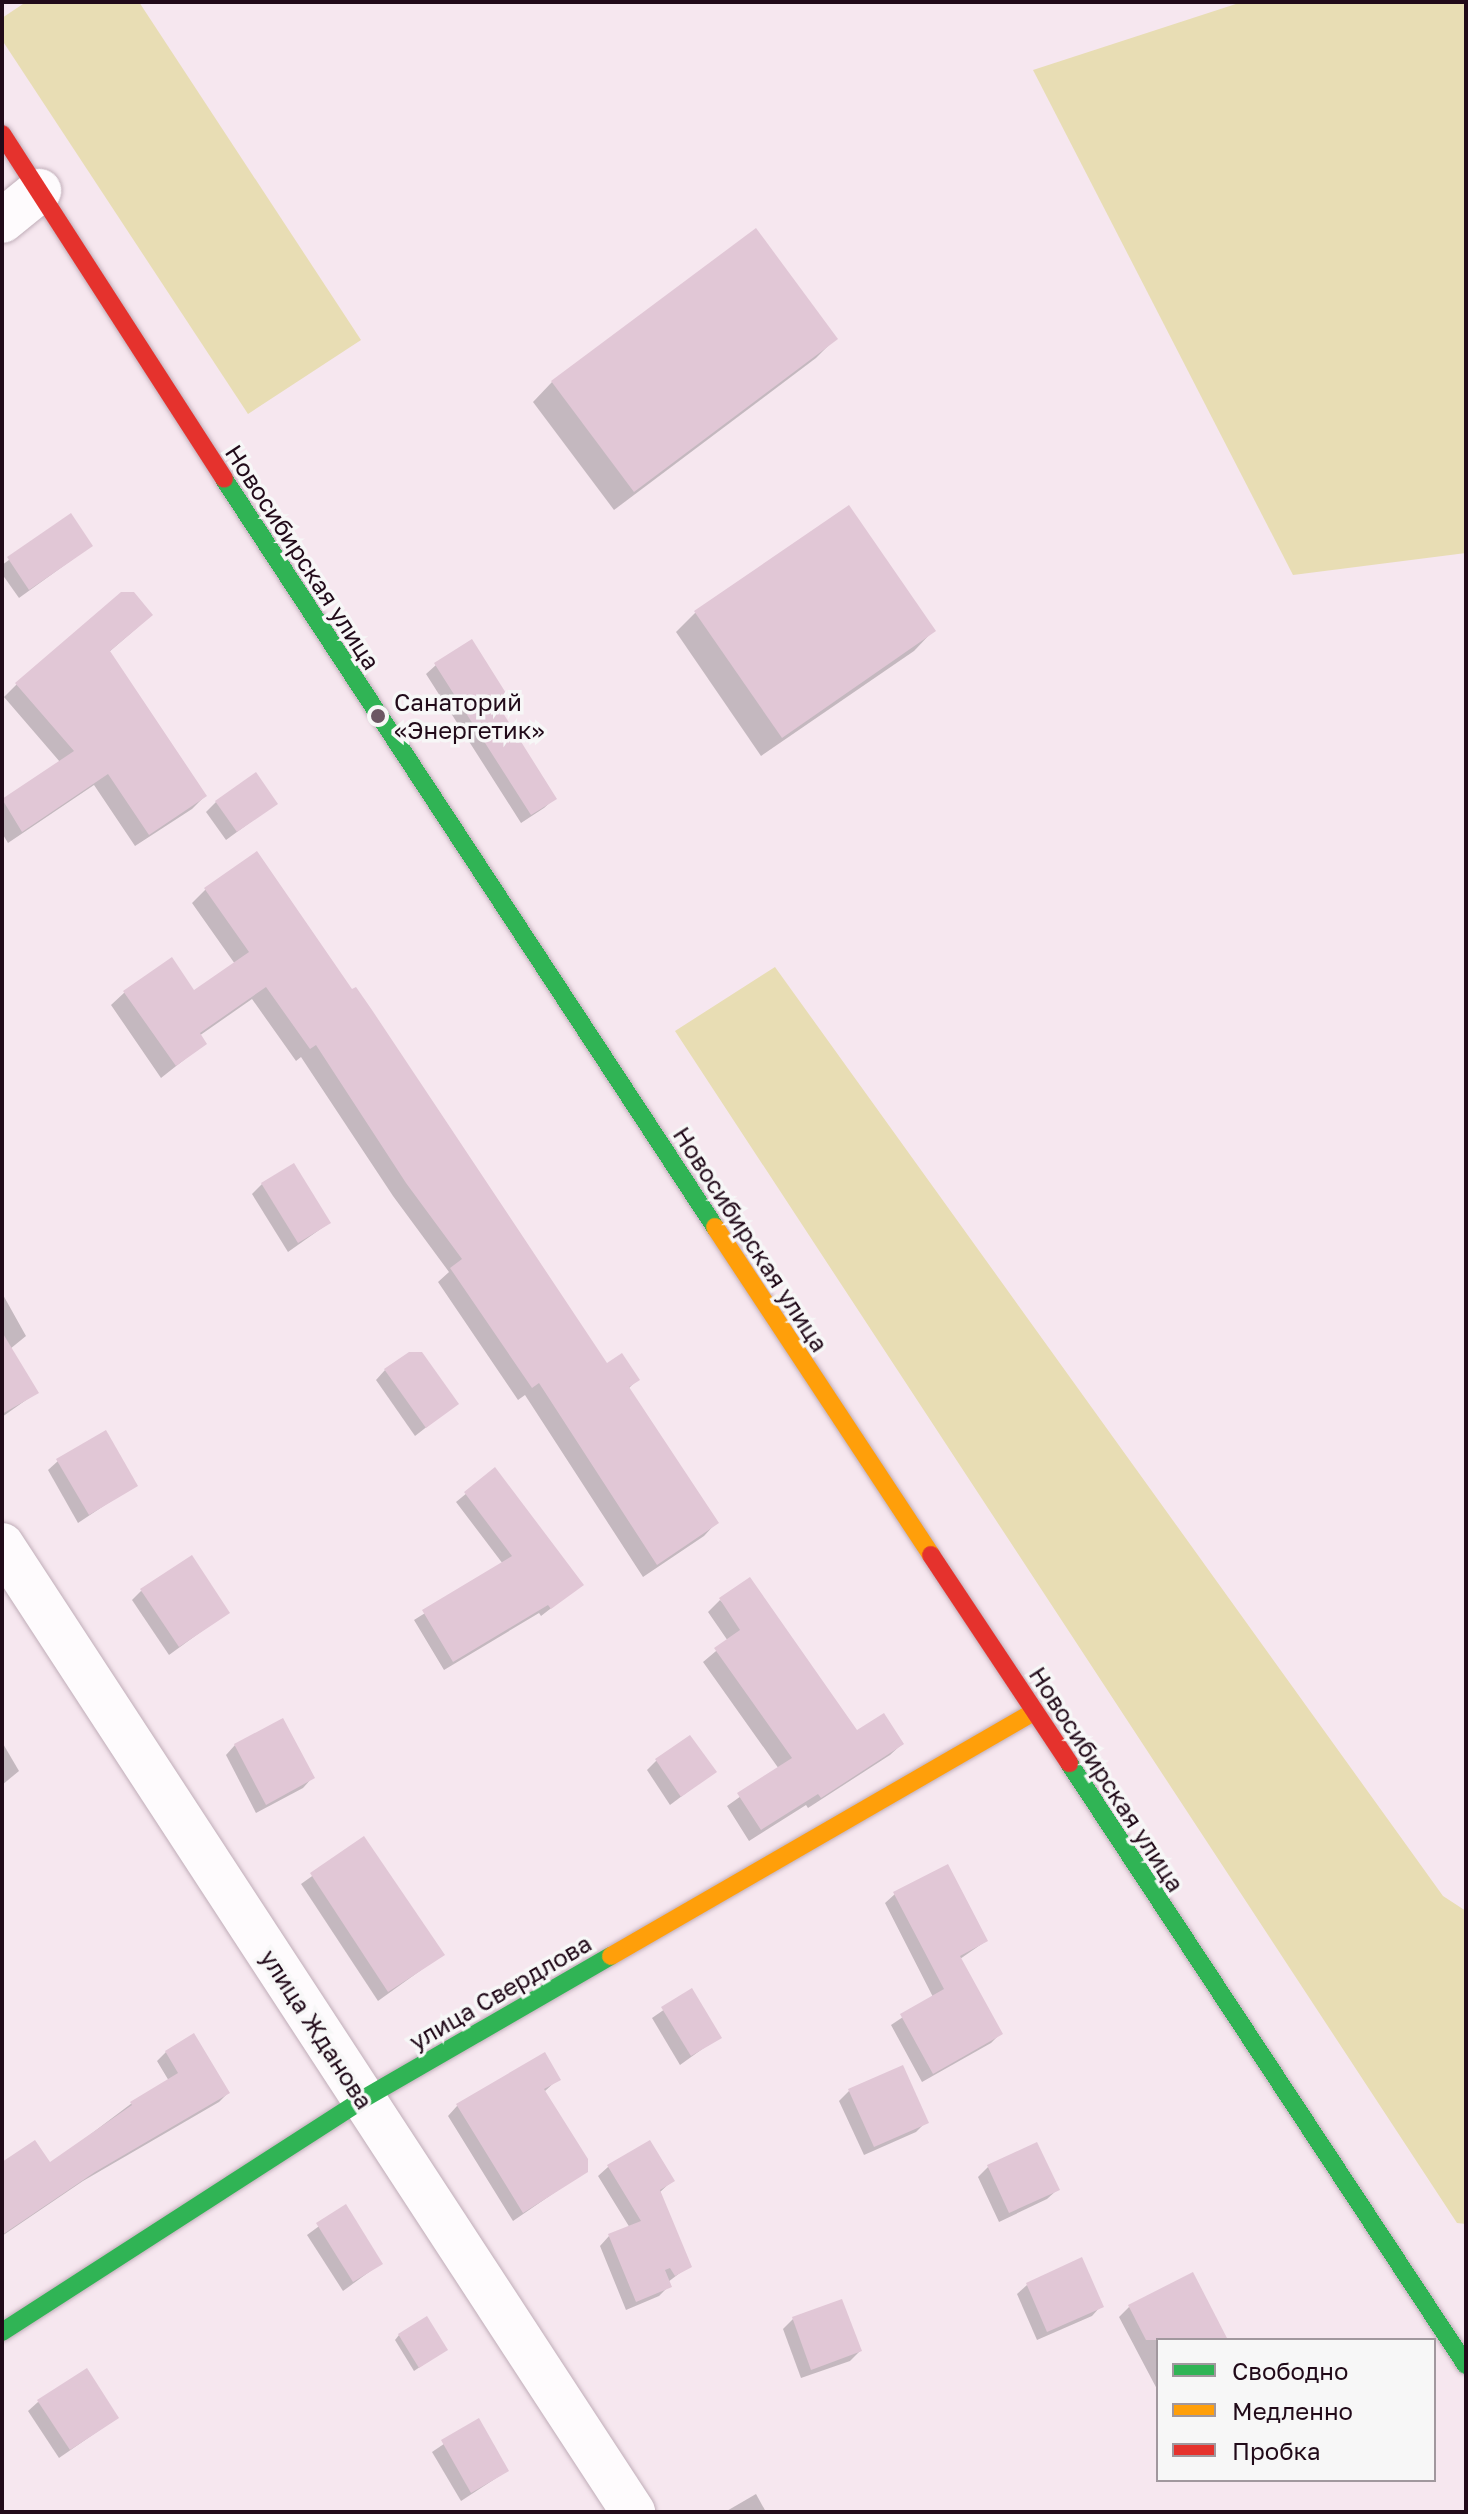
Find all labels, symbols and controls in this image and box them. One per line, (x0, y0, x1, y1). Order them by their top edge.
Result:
street label: Новосибирская улица (220, 439, 386, 675)
place label: Санаторий «Энергетик» (394, 688, 545, 744)
marker: Санаторий «Энергетик» (369, 707, 387, 725)
street label: Новосибирская улица (668, 1121, 834, 1357)
street label: Новосибирская улица (1024, 1661, 1190, 1897)
street label: улица Свердлова (404, 1928, 596, 2056)
street label: улица Жданова (255, 1944, 379, 2114)
legend (1156, 2338, 1436, 2482)
text: Свободно (1232, 2356, 1348, 2385)
text: Медленно (1232, 2396, 1353, 2425)
text: Пробка (1232, 2436, 1321, 2465)

